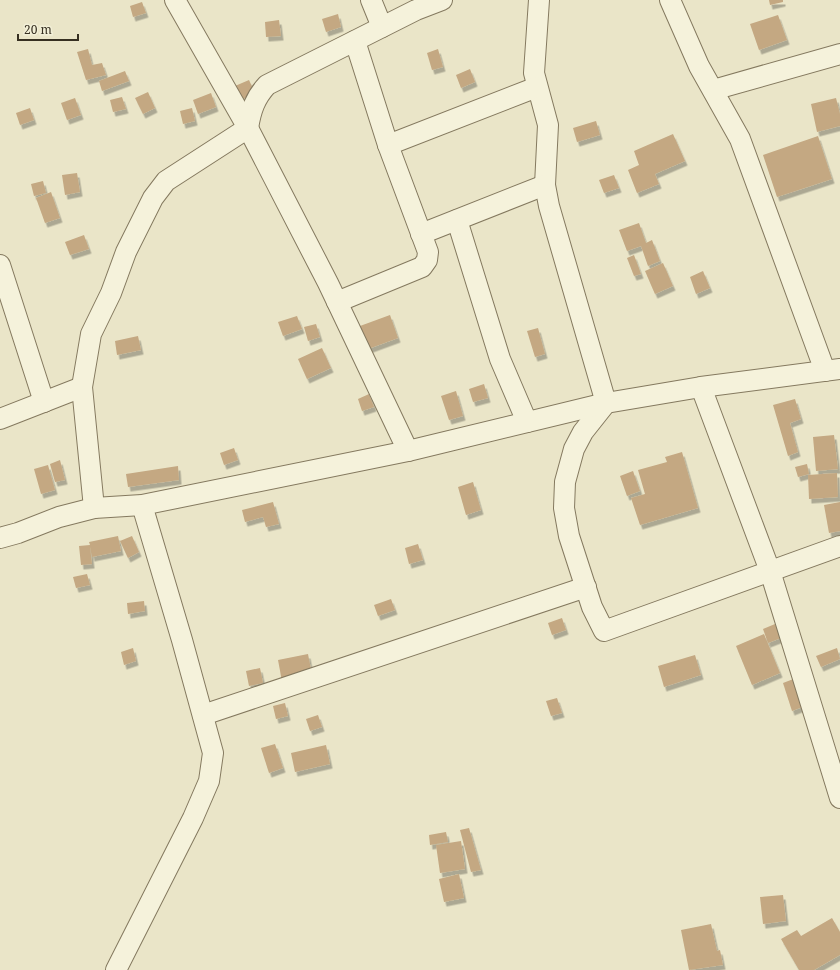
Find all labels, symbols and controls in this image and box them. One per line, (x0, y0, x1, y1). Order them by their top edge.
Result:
scale bar (18, 16, 78, 42)
text: 20 m (24, 21, 52, 38)

